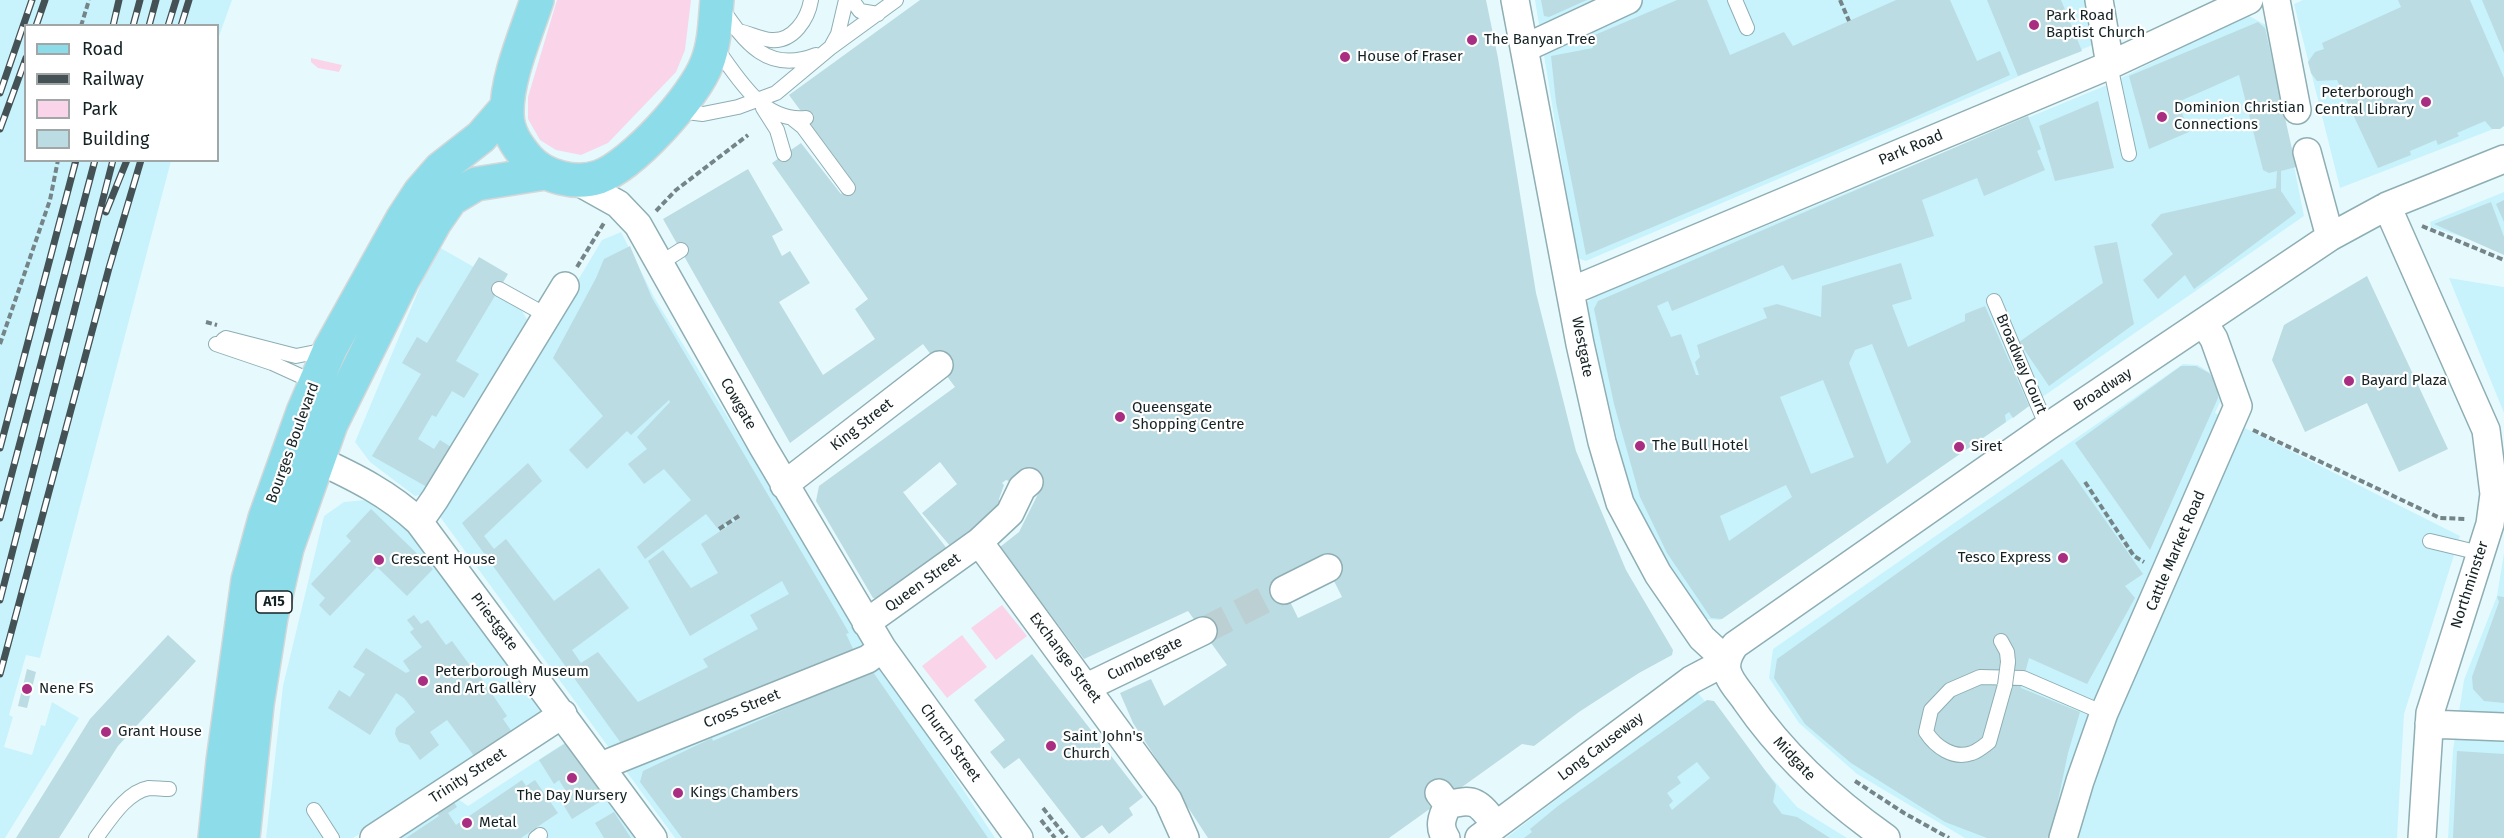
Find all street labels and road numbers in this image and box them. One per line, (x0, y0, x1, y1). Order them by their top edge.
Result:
street label: Park Road (1876, 126, 1946, 170)
street label: Broadway Court (1992, 311, 2050, 417)
street label: Westgate (1567, 315, 1597, 379)
street label: Broadway (2070, 364, 2136, 416)
street label: Cowgate (716, 375, 760, 433)
street label: Bourges Boulevard (263, 380, 323, 506)
street label: King Street (827, 395, 897, 455)
street label: Cattle Market Road (2143, 488, 2209, 614)
street label: Northminster (2447, 539, 2493, 631)
street label: Queen Street (882, 550, 964, 616)
street label: Priestgate (466, 589, 522, 655)
road number: A15 (256, 591, 292, 613)
street label: Exchange Street (1025, 609, 1105, 707)
street label: Cumbergate (1104, 633, 1186, 685)
street label: Cross Street (701, 686, 783, 732)
street label: Church Street (916, 701, 984, 785)
street label: Long Causeway (1555, 709, 1647, 785)
street label: Midgate (1769, 733, 1819, 785)
street label: Trinity Street (426, 745, 510, 807)

